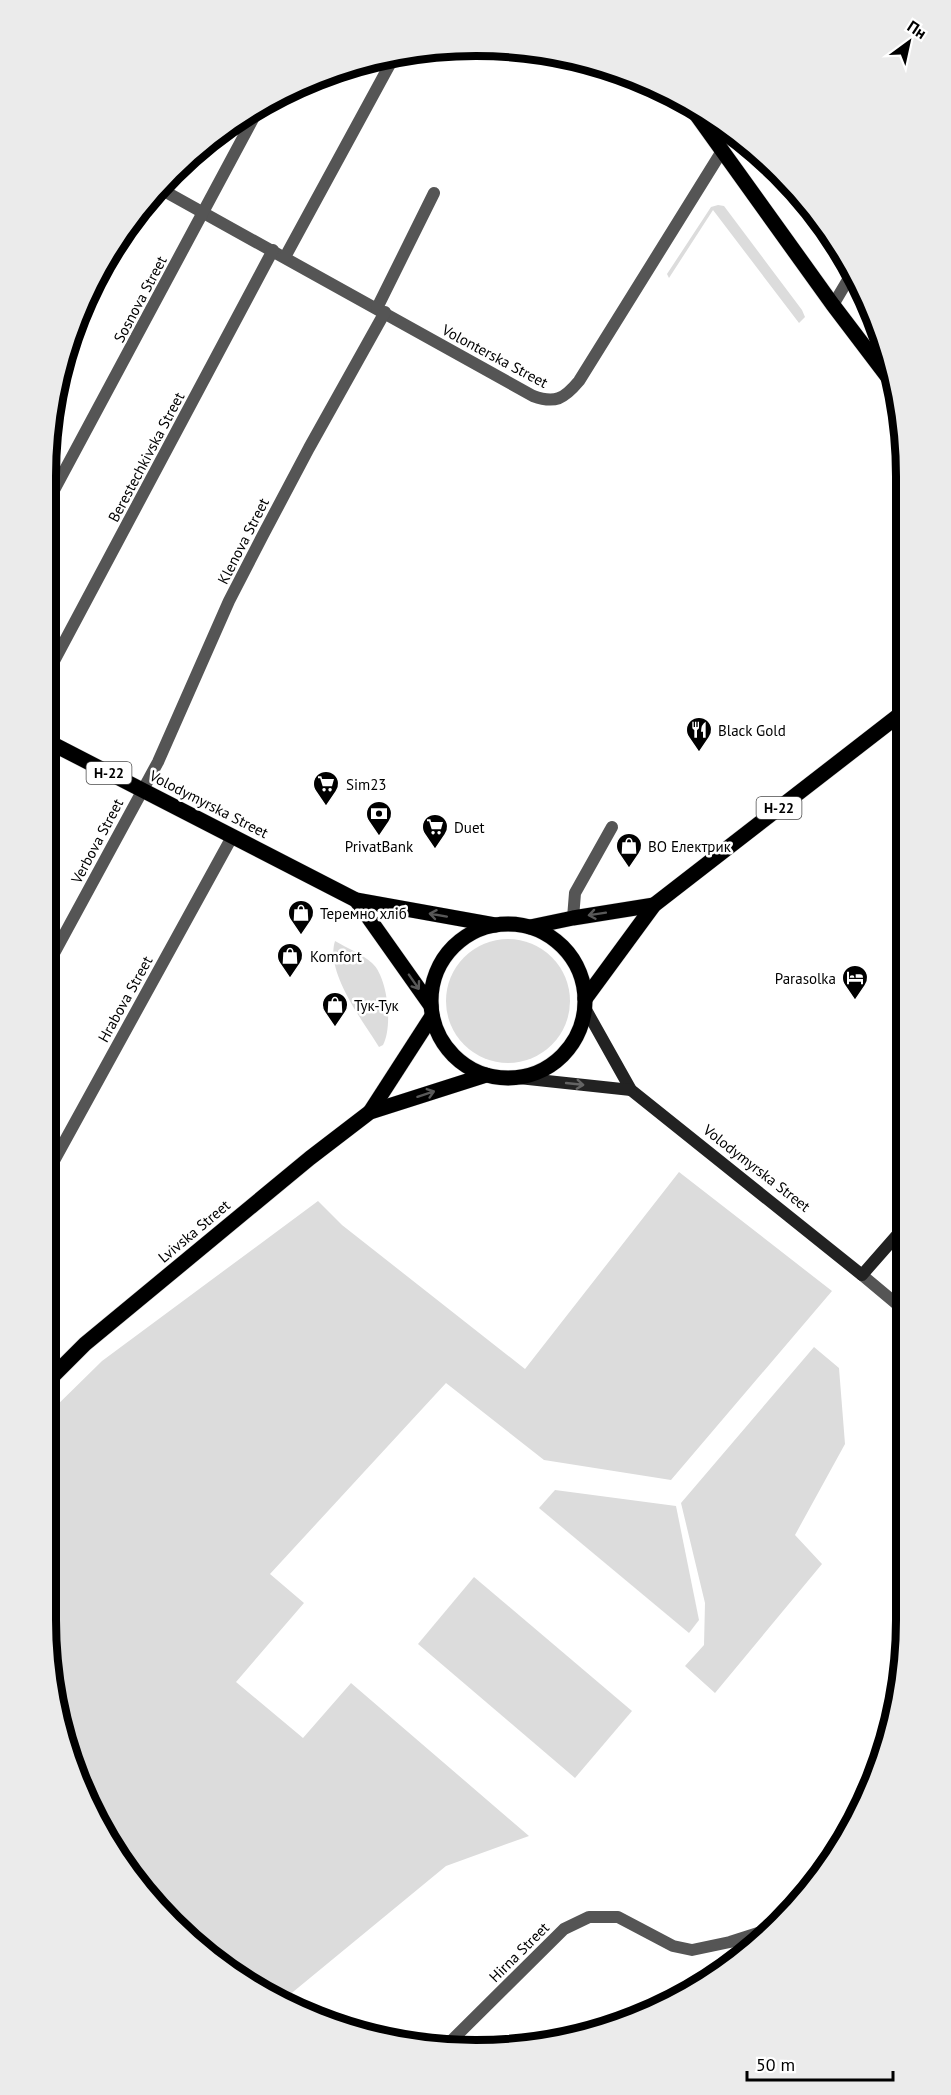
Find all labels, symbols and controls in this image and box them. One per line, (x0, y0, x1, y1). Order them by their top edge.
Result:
north arrow (879, 12, 939, 72)
text: Пн (904, 16, 931, 43)
street label: Sosnova Street (109, 252, 171, 346)
street label: Volonterska Street (438, 320, 551, 392)
street label: Berestechkivska Street (104, 389, 188, 525)
street label: Klenova Street (213, 495, 273, 587)
restaurant icon: Black Gold (684, 715, 714, 753)
place label: Black Gold (718, 721, 786, 740)
road number: Н-22 (86, 762, 132, 784)
street label: Volodymyrska Street (146, 765, 272, 842)
supermarket icon: Sim23 (311, 769, 341, 807)
place label: Sim23 (346, 775, 387, 794)
street label: Verbova Street (66, 795, 127, 888)
road number: Н-22 (756, 797, 802, 819)
bank icon: PrivatBank (364, 799, 394, 837)
supermarket icon: Duet (420, 812, 450, 850)
place label: Duet (454, 818, 485, 837)
shop icon: ВО Електрик (614, 831, 644, 869)
place label: PrivatBank (345, 837, 414, 856)
place label: ВО Електрик (648, 837, 732, 856)
shop icon: Теремно хліб (286, 898, 316, 936)
place label: Теремно хліб (320, 904, 407, 923)
one-way arrow (429, 909, 448, 920)
one-way arrow (587, 909, 607, 920)
shop icon: Komfort (275, 941, 305, 979)
place label: Komfort (310, 947, 362, 966)
street label: Hrabova Street (94, 953, 156, 1045)
hotel icon: Parasolka (840, 963, 870, 1001)
place label: Parasolka (775, 969, 836, 988)
one-way arrow (408, 973, 420, 990)
shop icon: Тук-Тук (320, 990, 350, 1028)
place label: Тук-Тук (354, 996, 400, 1015)
one-way arrow (564, 1079, 584, 1090)
one-way arrow (416, 1088, 435, 1099)
street label: Volodymyrska Street (699, 1120, 814, 1216)
street label: Lvivska Street (154, 1195, 234, 1267)
street label: Hirna Street (485, 1918, 553, 1986)
scale bar (747, 2044, 892, 2082)
text: 50 m (756, 2053, 795, 2076)

